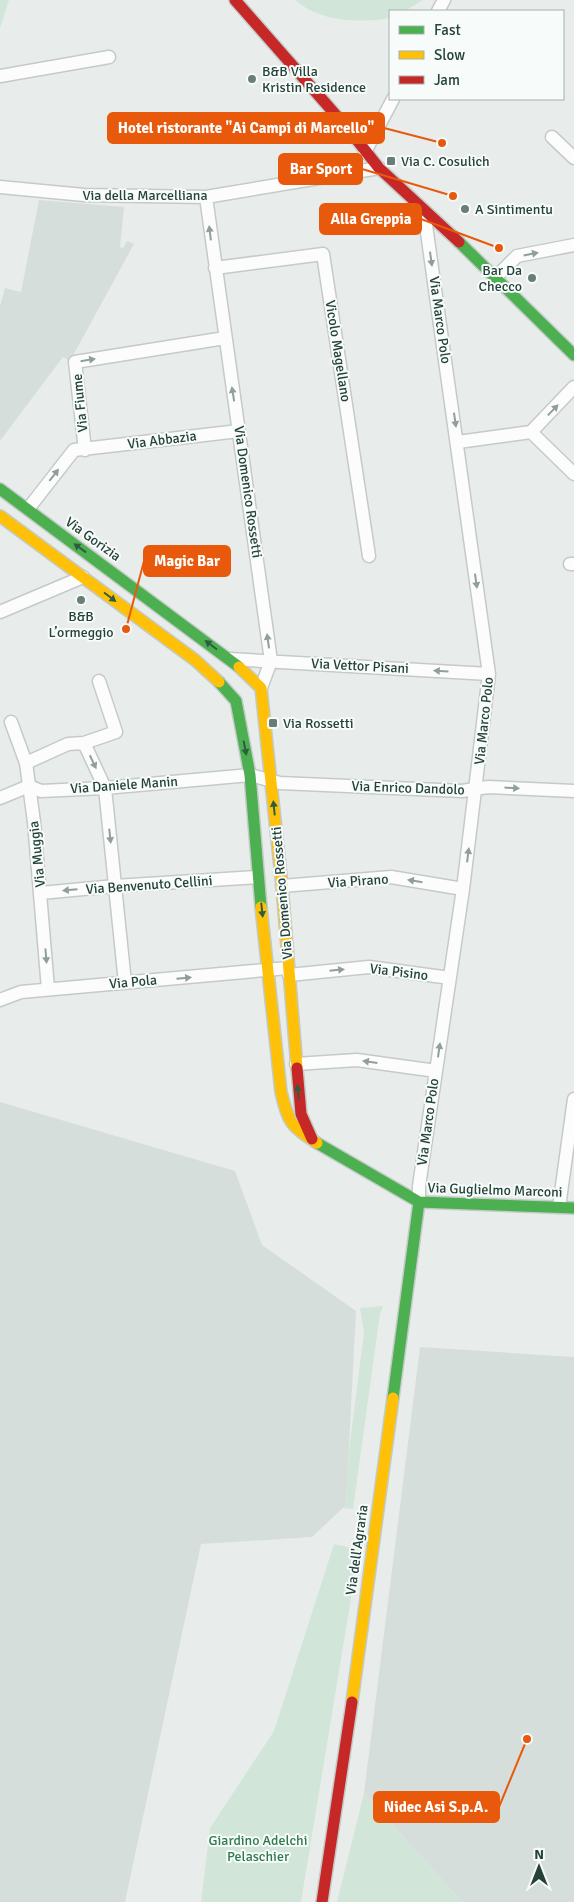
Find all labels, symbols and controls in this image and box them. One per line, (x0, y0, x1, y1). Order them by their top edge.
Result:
legend (389, 10, 564, 100)
text: Fast (434, 21, 461, 39)
text: Slow (434, 46, 465, 64)
place label: B&B Villa Kristin Residence (262, 63, 366, 96)
text: Jam (434, 71, 460, 89)
marker: B&B Villa Kristin Residence (246, 73, 258, 85)
callout: Hotel ristorante "Ai Campi di Marcello" (108, 113, 384, 143)
text: Hotel ristorante "Ai Campi di Marcello" (118, 119, 374, 137)
place label: Via C. Cosulich (401, 153, 490, 170)
callout: Bar Sport (279, 154, 362, 184)
marker: Via C. Cosulich (385, 155, 397, 167)
text: Bar Sport (290, 160, 353, 178)
street label: Via della Marcelliana (82, 187, 208, 204)
place label: A Sintimentu (475, 201, 553, 218)
marker: A Sintimentu (459, 203, 471, 215)
callout: Alla Greppia (320, 204, 421, 234)
text: Alla Greppia (330, 210, 412, 228)
one-way arrow (206, 224, 214, 240)
one-way arrow (523, 249, 539, 257)
one-way arrow (427, 251, 435, 267)
place label: Bar Da Checco (479, 262, 522, 295)
marker: Bar Da Checco (526, 272, 538, 284)
street label: Via Marco Polo (425, 275, 455, 365)
street label: Vicolo Magellano (322, 299, 354, 403)
one-way arrow (80, 355, 96, 363)
street label: Via Fiume (68, 373, 92, 433)
one-way arrow (229, 385, 237, 401)
one-way arrow (547, 404, 559, 416)
one-way arrow (451, 412, 459, 428)
street label: Via Domenico Rossetti (230, 425, 266, 559)
street label: Via Abbazia (126, 427, 198, 453)
one-way arrow (49, 469, 60, 482)
street label: Via Gorizia (62, 513, 124, 565)
one-way arrow (73, 543, 87, 553)
callout: Magic Bar (144, 546, 230, 576)
text: Magic Bar (154, 552, 220, 570)
one-way arrow (472, 573, 480, 589)
one-way arrow (103, 592, 117, 602)
marker: B&B L’ormeggio (75, 594, 87, 606)
place label: B&B L’ormeggio (48, 608, 114, 641)
one-way arrow (264, 633, 272, 649)
one-way arrow (205, 639, 218, 650)
street label: Via Vettor Pisani (311, 655, 409, 677)
one-way arrow (432, 666, 448, 674)
street label: Via Marco Polo (471, 676, 497, 766)
place label: Via Rossetti (283, 715, 353, 732)
marker: Via Rossetti (267, 717, 279, 729)
one-way arrow (241, 741, 249, 756)
one-way arrow (89, 755, 97, 769)
street label: Via Daniele Manin (70, 773, 178, 797)
street label: Via Enrico Dandolo (351, 778, 465, 798)
one-way arrow (504, 785, 520, 793)
one-way arrow (270, 800, 278, 816)
street label: Via Muggia (25, 820, 49, 888)
street label: Via Domenico Rossetti (268, 826, 296, 960)
one-way arrow (106, 828, 114, 844)
one-way arrow (464, 846, 472, 862)
street label: Via Pirano (327, 870, 389, 892)
street label: Via Benvenuto Cellini (85, 872, 213, 898)
one-way arrow (407, 877, 423, 885)
one-way arrow (62, 886, 78, 894)
one-way arrow (258, 902, 266, 918)
one-way arrow (42, 949, 50, 965)
street label: Via Pisino (369, 960, 429, 984)
one-way arrow (330, 966, 346, 974)
street label: Via Pola (108, 971, 158, 993)
one-way arrow (176, 974, 192, 982)
one-way arrow (435, 1042, 443, 1058)
one-way arrow (362, 1057, 378, 1065)
street label: Via Marco Polo (413, 1077, 443, 1167)
one-way arrow (294, 1084, 302, 1100)
street label: Via Guglielmo Marconi (427, 1179, 563, 1201)
street label: Via dell'Agraria (342, 1504, 372, 1596)
callout: Nidec Asi S.p.A. (374, 1792, 499, 1822)
text: Nidec Asi S.p.A. (384, 1798, 488, 1816)
park label: Giardino Adelchi Pelaschier (209, 1832, 307, 1865)
north arrow (514, 1842, 564, 1892)
text: N (534, 1846, 544, 1863)

